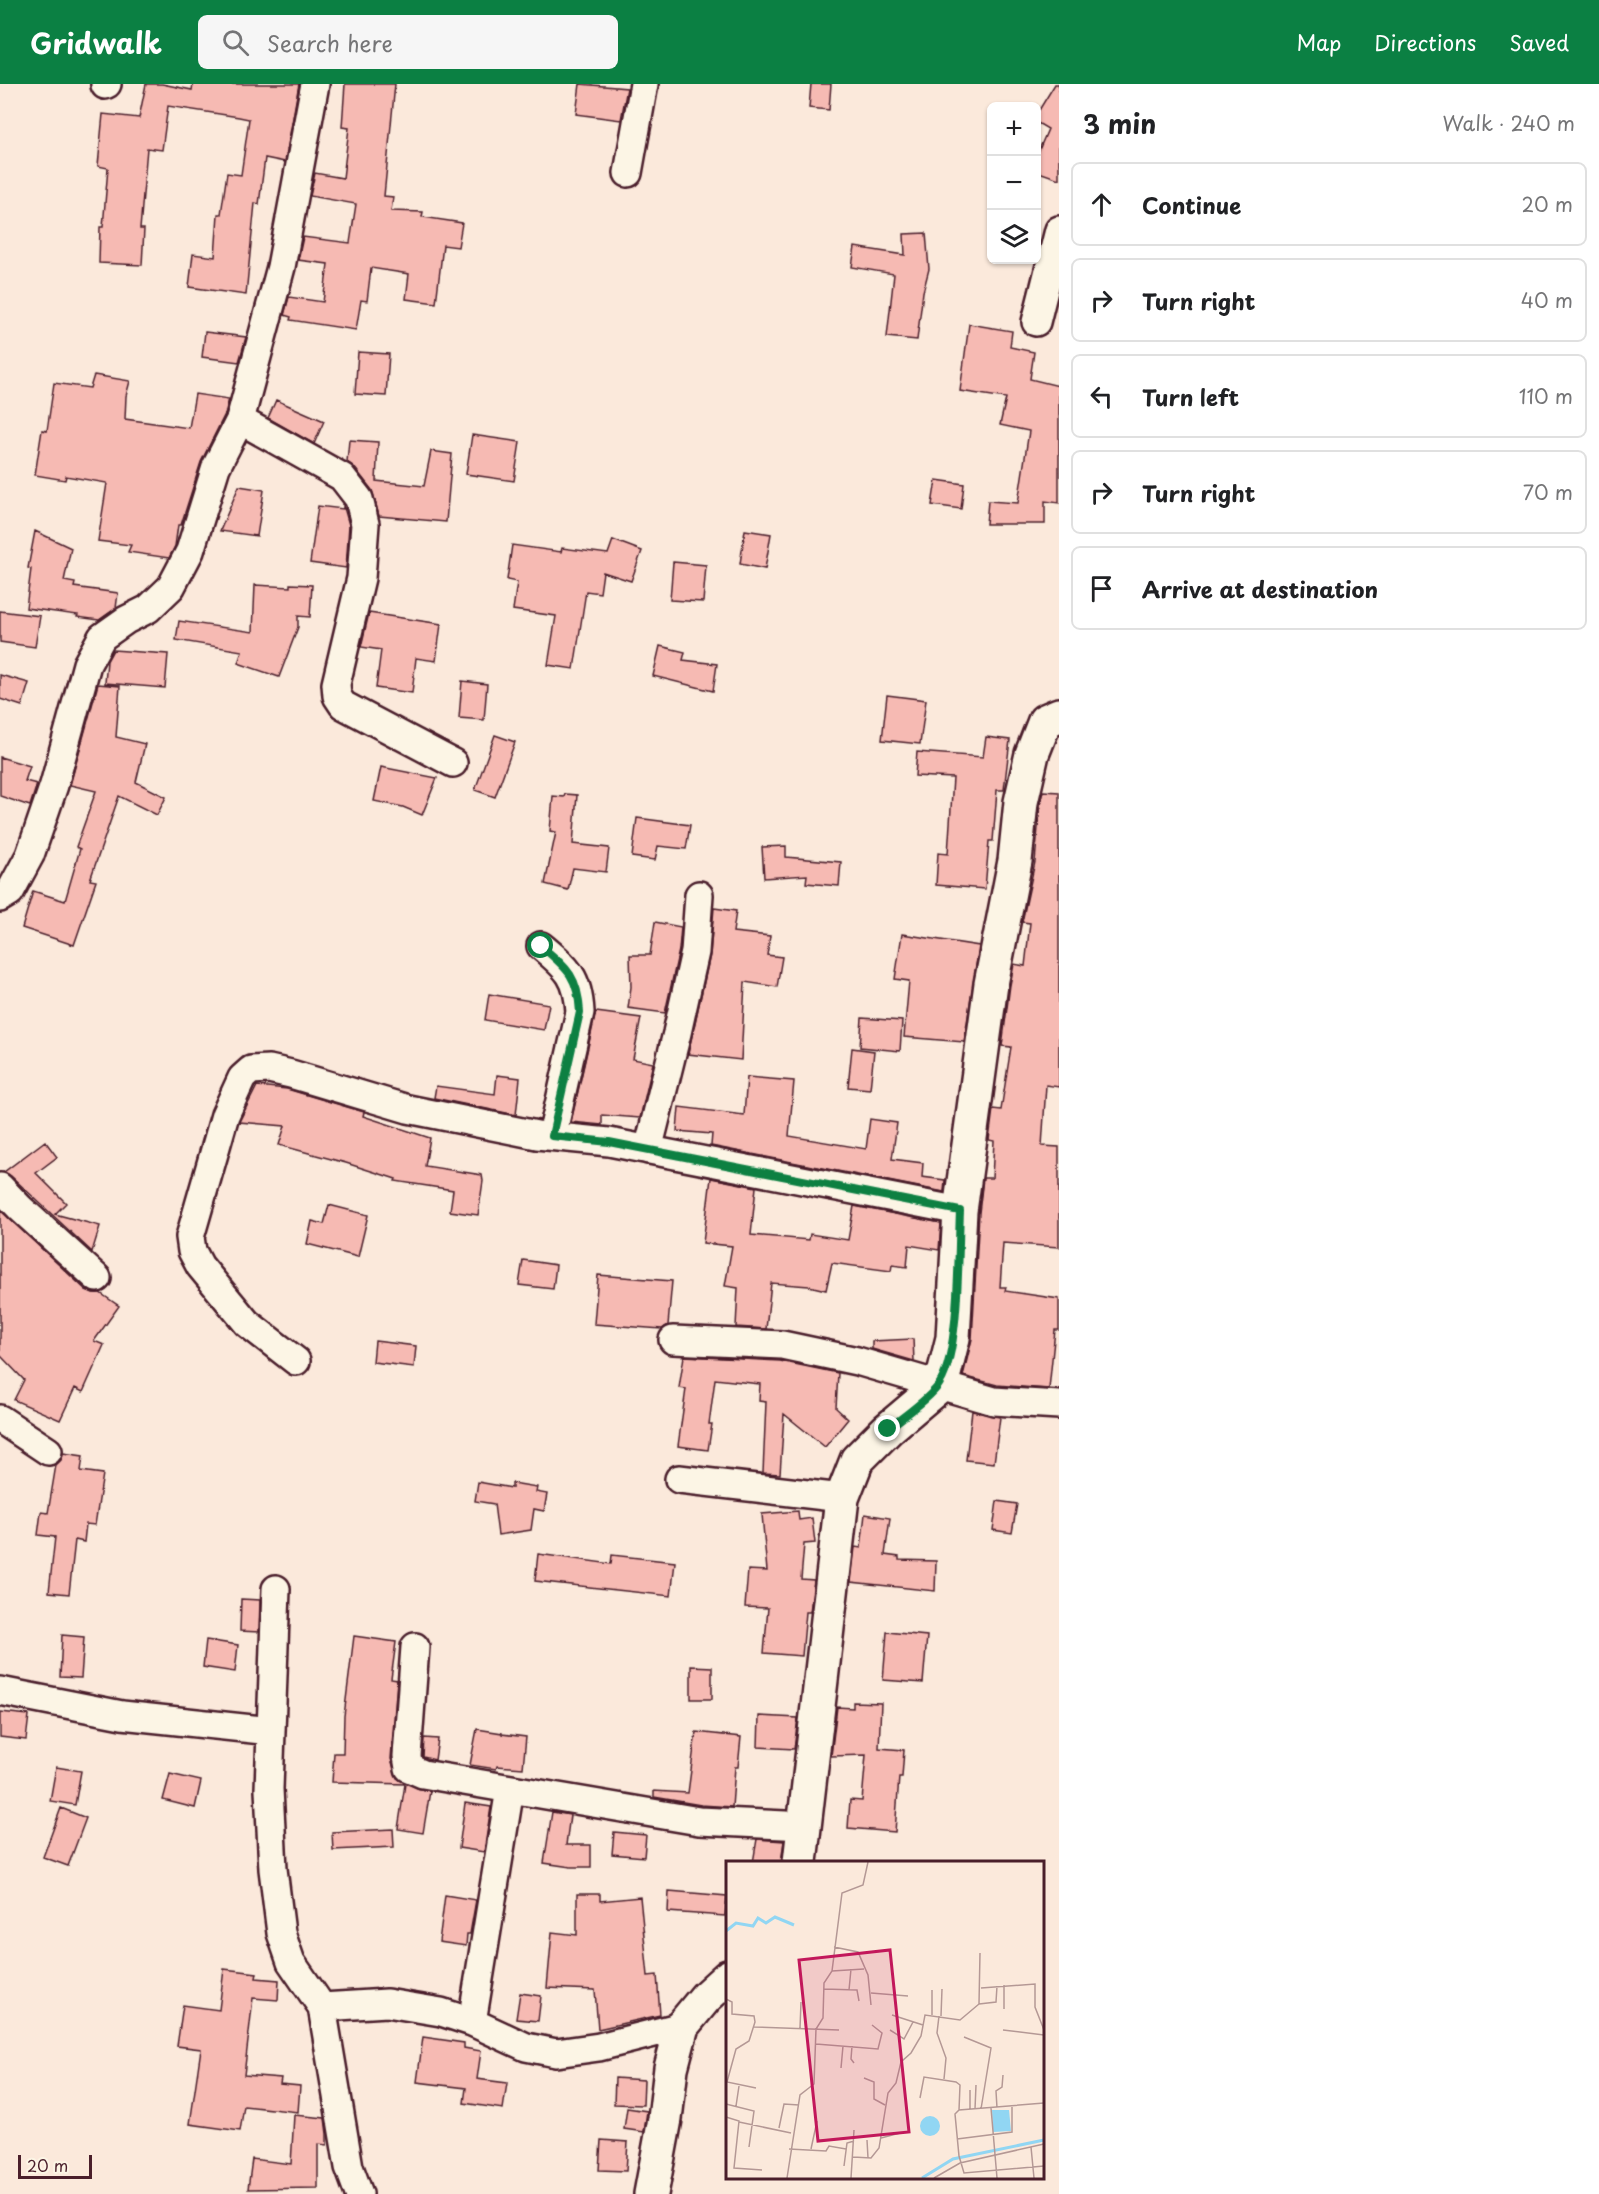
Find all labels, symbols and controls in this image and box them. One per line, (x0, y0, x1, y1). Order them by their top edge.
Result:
search box (198, 15, 618, 69)
text: Gridwalk (30, 21, 162, 64)
icon: search (219, 26, 252, 59)
text: Search here (267, 26, 393, 59)
text: Map (1296, 26, 1341, 58)
text: Directions (1374, 26, 1476, 58)
text: Saved (1509, 26, 1569, 58)
map controls (987, 102, 1041, 264)
button: + (987, 102, 1041, 156)
text: 3 min (1083, 104, 1156, 143)
text: Walk · 240 m (1442, 108, 1575, 138)
button: − (987, 156, 1041, 210)
icon: ahead (1085, 188, 1118, 221)
text: Continue (1142, 188, 1241, 221)
text: 20 m (1521, 189, 1573, 219)
button: layers (987, 210, 1041, 264)
icon: right (1085, 284, 1118, 317)
text: Turn right (1142, 284, 1255, 317)
text: 40 m (1521, 285, 1573, 315)
icon: left (1085, 380, 1118, 413)
text: Turn left (1142, 380, 1239, 413)
text: 110 m (1519, 381, 1573, 411)
icon: right (1085, 476, 1118, 509)
text: Turn right (1142, 476, 1255, 509)
text: 70 m (1523, 477, 1573, 507)
icon: arrive (1085, 572, 1118, 605)
text: Arrive at destination (1142, 572, 1378, 605)
route start (527, 932, 553, 958)
route end (874, 1415, 900, 1441)
inset map (726, 1861, 1044, 2179)
scale bar (18, 2152, 92, 2180)
text: 20 m (27, 2153, 68, 2177)

